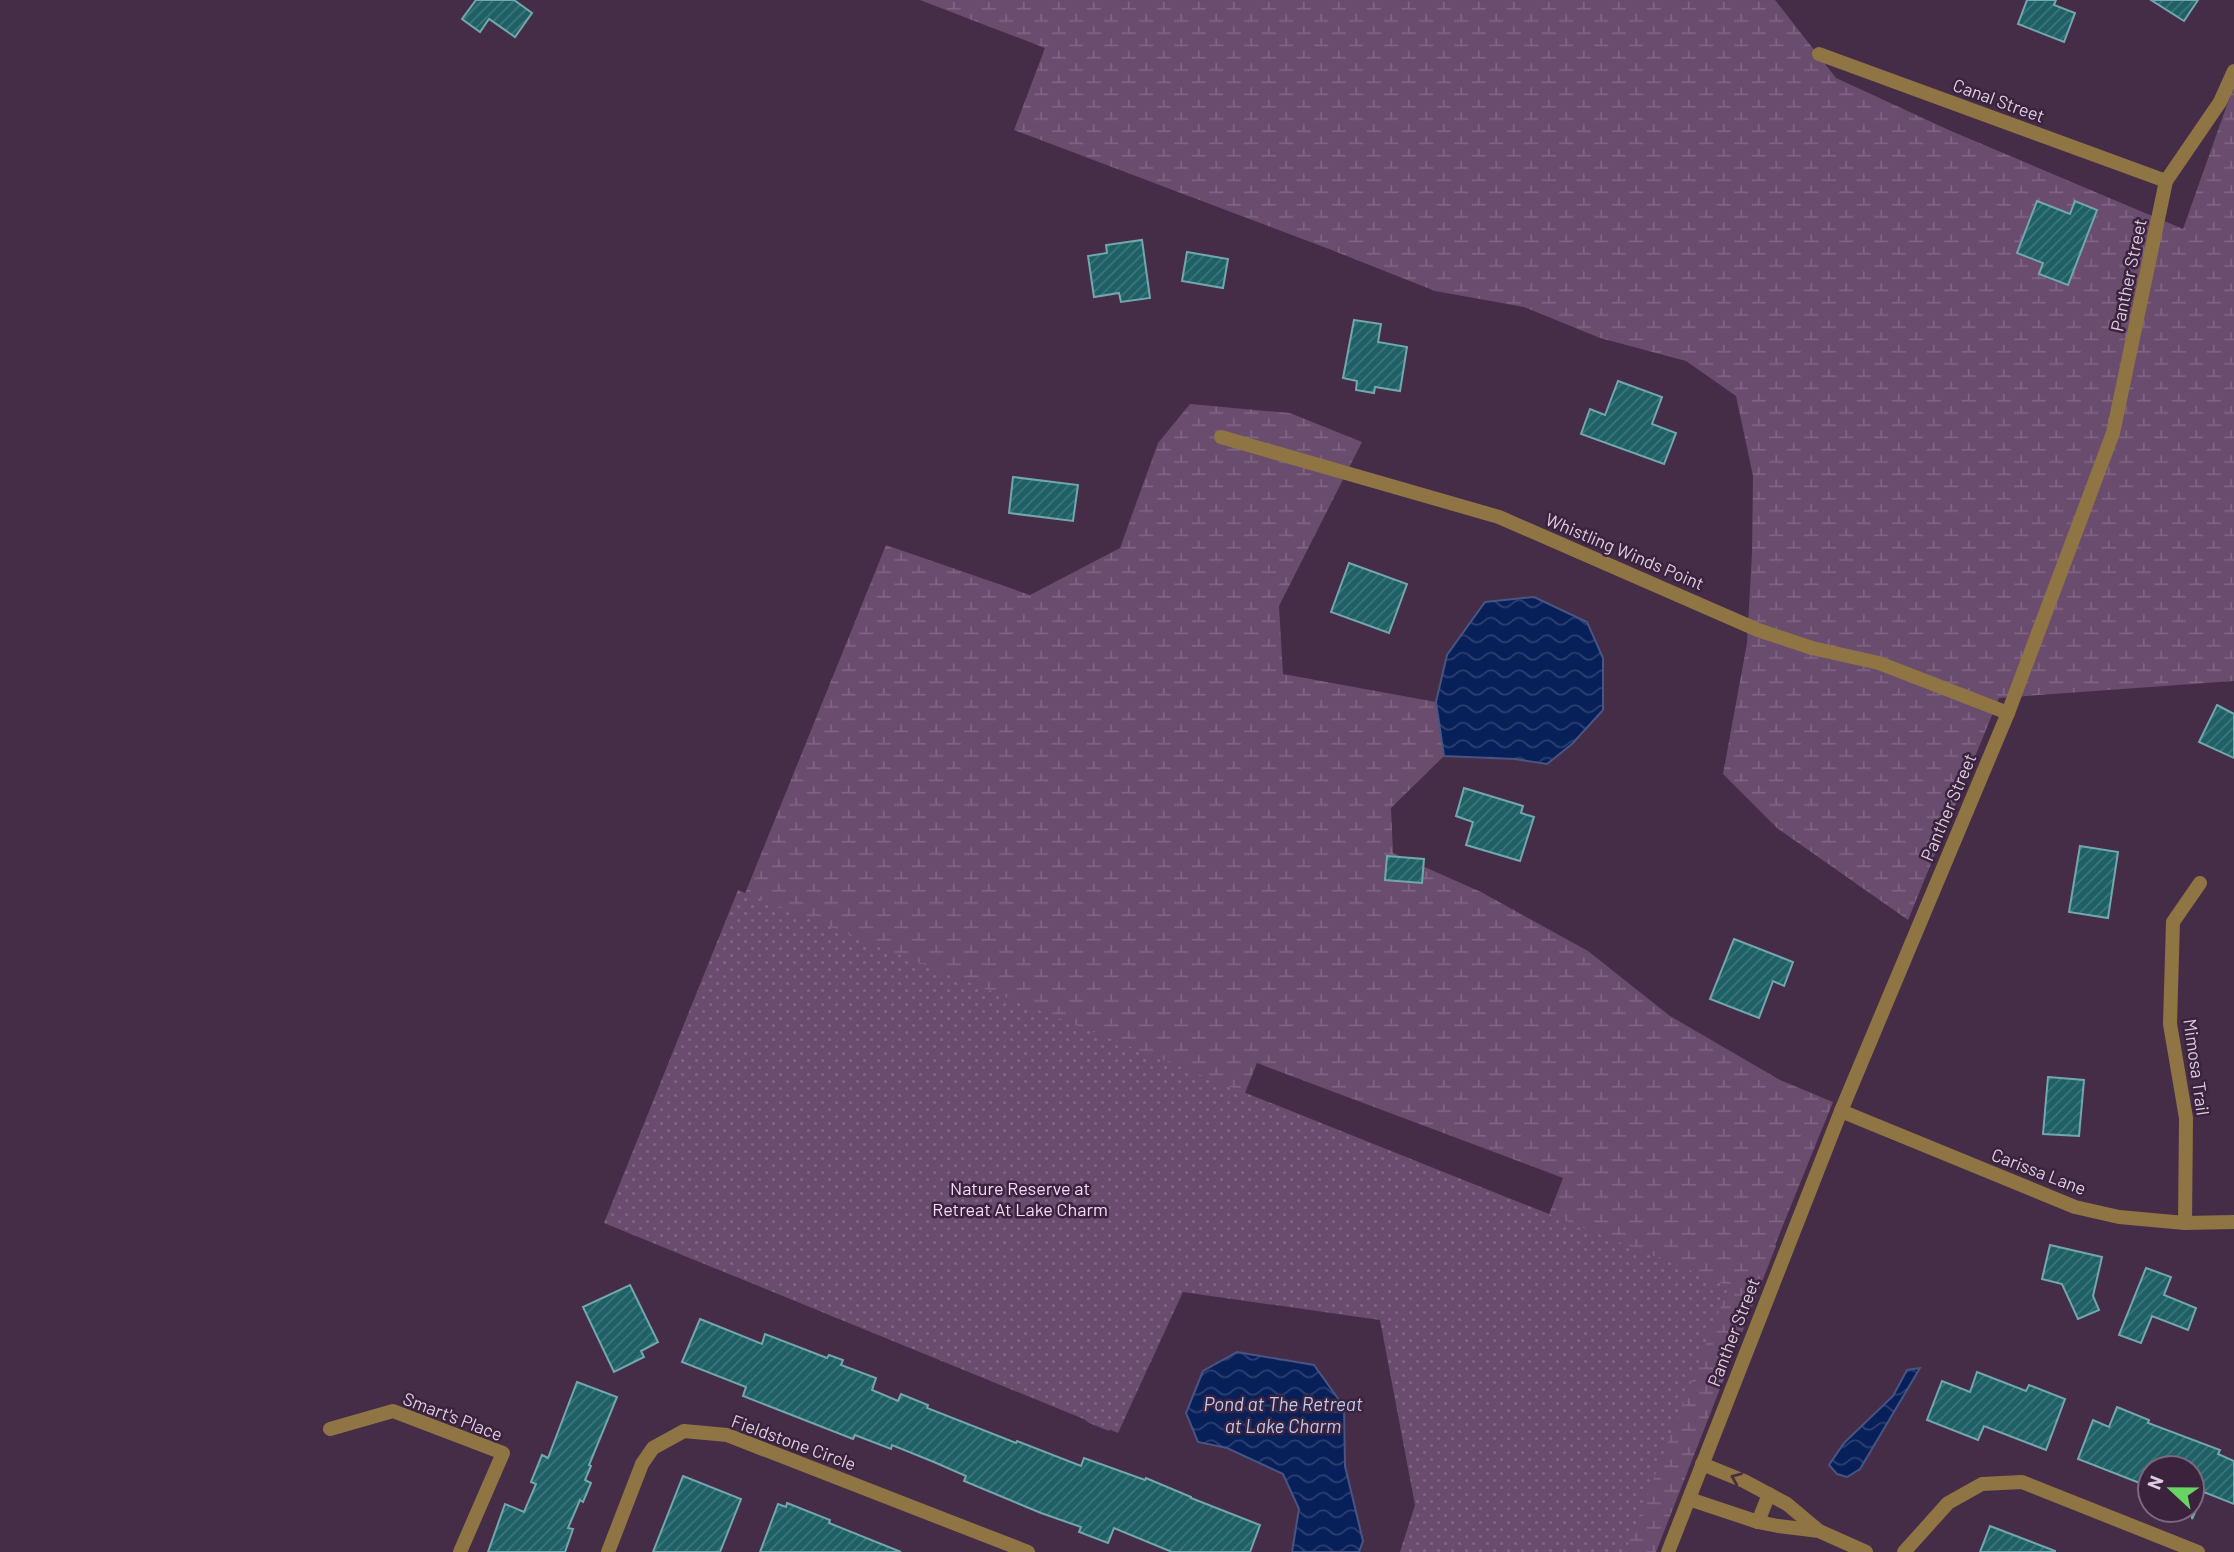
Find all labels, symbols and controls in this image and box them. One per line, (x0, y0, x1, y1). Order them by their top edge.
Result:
street label: Canal Street (1950, 73, 2048, 127)
street label: Panther Street (2105, 217, 2151, 333)
street label: Whistling Winds Point (1542, 508, 1708, 594)
street label: Panther Street (1916, 750, 1980, 864)
street label: Mimosa Trail (2179, 1017, 2215, 1117)
street label: Carissa Lane (1989, 1143, 2089, 1199)
park label: Nature Reserve at Retreat At Lake Charm (932, 1177, 1108, 1220)
street label: Panther Street (1702, 1275, 1764, 1389)
street label: Smart's Place (400, 1387, 506, 1445)
water label: Pond at The Retreat at Lake Charm (1203, 1392, 1363, 1437)
street label: Fieldstone Circle (729, 1409, 859, 1475)
north arrow (2136, 1454, 2206, 1524)
one-way arrow (1731, 1472, 1744, 1486)
text: N (2142, 1472, 2168, 1493)

